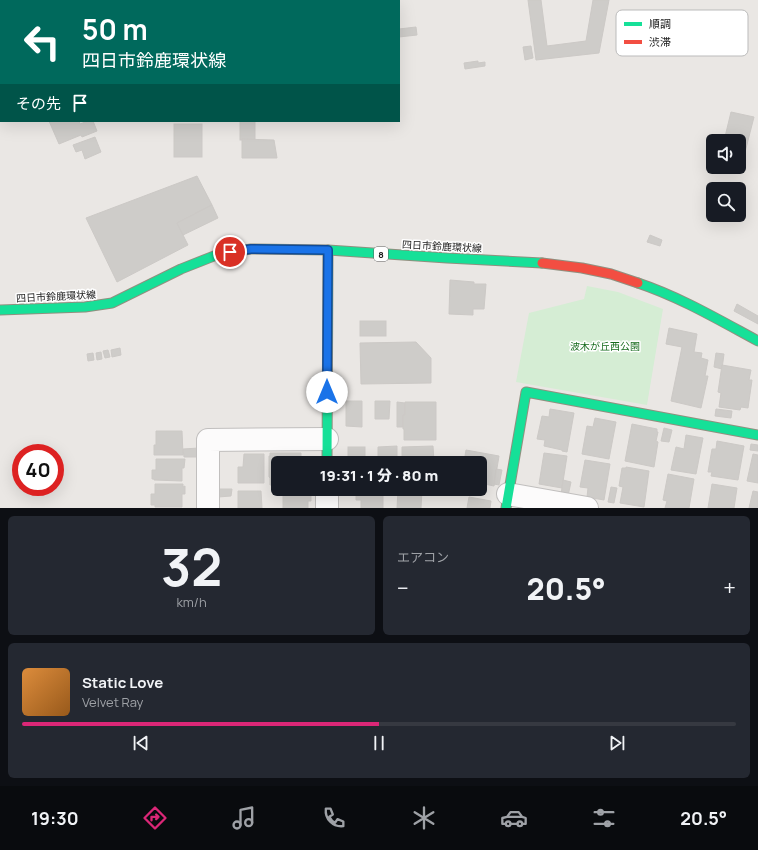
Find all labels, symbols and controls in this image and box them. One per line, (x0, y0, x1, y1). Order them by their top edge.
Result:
text: 50 m (82, 10, 148, 48)
legend (616, 10, 748, 56)
icon: left (16, 16, 68, 68)
text: 順調 (649, 16, 671, 31)
text: 渋滞 (649, 34, 671, 49)
text: 四日市鈴鹿環状線 (82, 48, 226, 72)
icon: arrive (69, 92, 91, 114)
text: その先 (16, 93, 61, 114)
map controls (706, 134, 746, 222)
button: sound (706, 134, 746, 174)
button: search (706, 182, 746, 222)
pin (213, 235, 247, 269)
street label: 四日市鈴鹿環状線 (402, 237, 482, 255)
icon: arrive (219, 241, 241, 263)
road number: 8 (374, 247, 388, 261)
street label: 四日市鈴鹿環状線 (16, 287, 96, 305)
park label: 波木が丘西公園 (570, 339, 640, 353)
position arrow (306, 371, 348, 413)
speed limit sign: 40 (12, 444, 64, 496)
text: 19:31 · 1 分 · 80 m (320, 465, 438, 486)
text: 32 (161, 531, 222, 602)
text: エアコン (397, 548, 449, 566)
text: 20.5° (527, 568, 606, 609)
text: − (397, 573, 409, 603)
text: + (723, 573, 736, 603)
text: km/h (176, 593, 207, 611)
text: Static Love (82, 672, 163, 693)
text: Velvet Ray (82, 693, 143, 711)
icon: previous (130, 732, 152, 754)
icon: pause (368, 732, 390, 754)
icon: next (606, 732, 628, 754)
icon: directions (141, 804, 169, 832)
icon: music (230, 804, 258, 832)
icon: phone (320, 804, 348, 832)
icon: climate (410, 804, 438, 832)
icon: car (500, 804, 528, 832)
icon: filters (590, 804, 618, 832)
text: 19:30 (31, 806, 79, 830)
text: 20.5° (680, 806, 727, 830)

